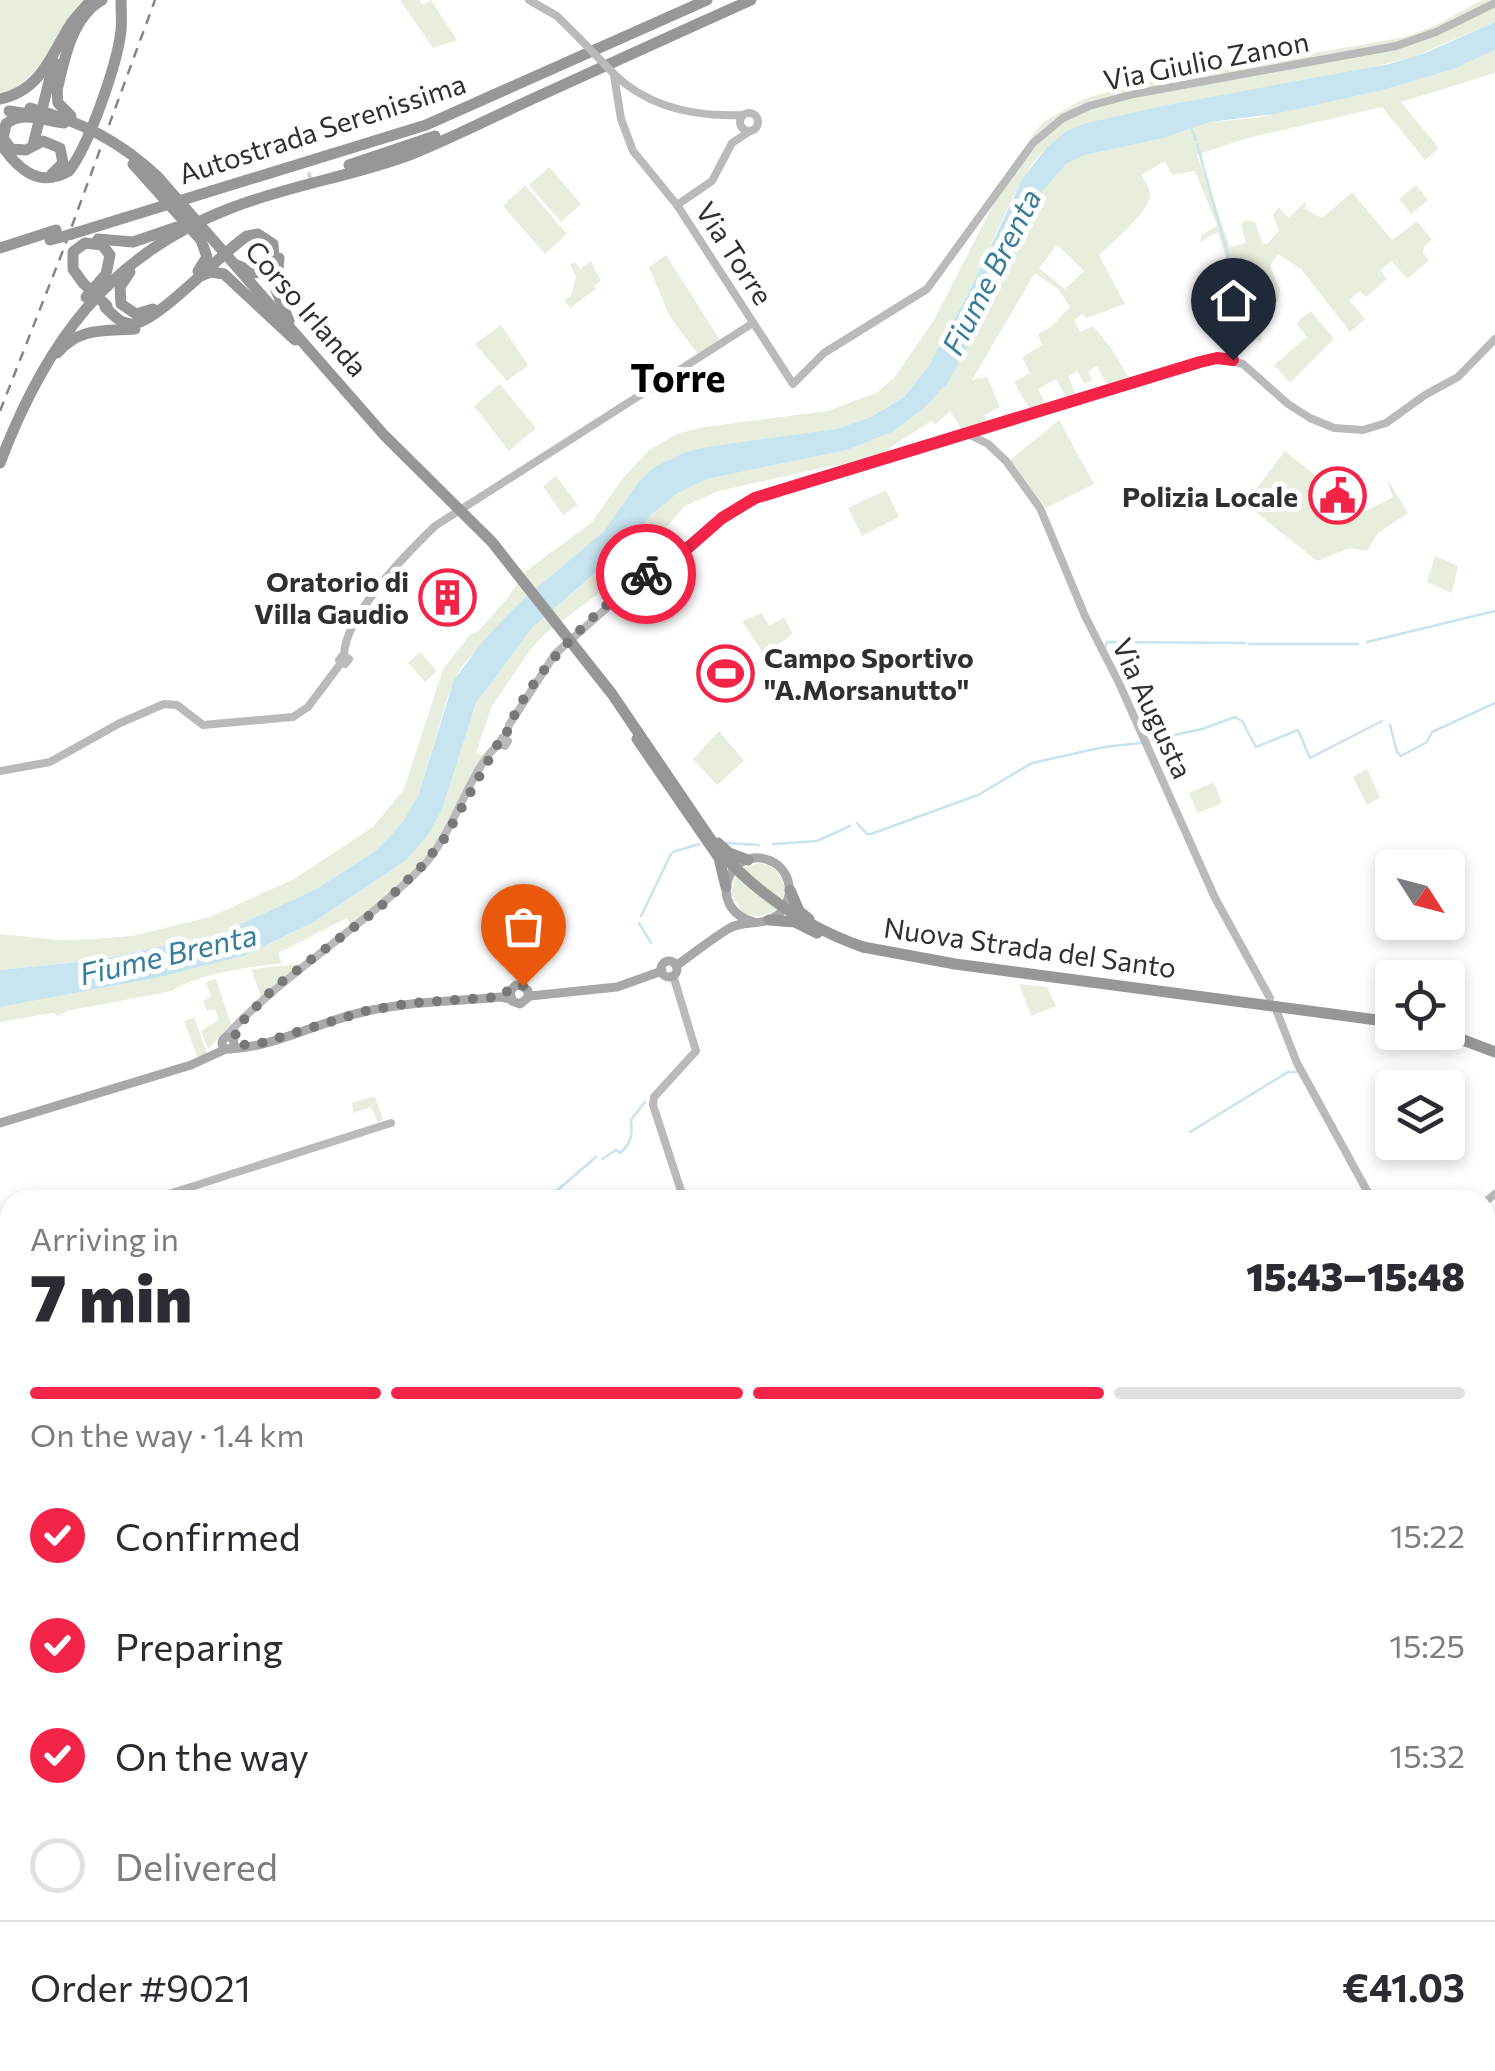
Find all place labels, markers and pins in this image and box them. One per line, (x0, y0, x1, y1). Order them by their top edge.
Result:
pin (1191, 258, 1276, 361)
public building icon: Polizia Locale (1307, 466, 1367, 526)
place label: Polizia Locale (1122, 479, 1298, 513)
place label: Oratorio di Villa Gaudio (254, 564, 409, 630)
building icon: Oratorio di Villa Gaudio (418, 567, 478, 627)
place label: Campo Sportivo "A.Morsanutto" (764, 640, 974, 706)
sports icon: Campo Sportivo "A.Morsanutto" (695, 643, 755, 703)
pin (481, 884, 566, 987)

